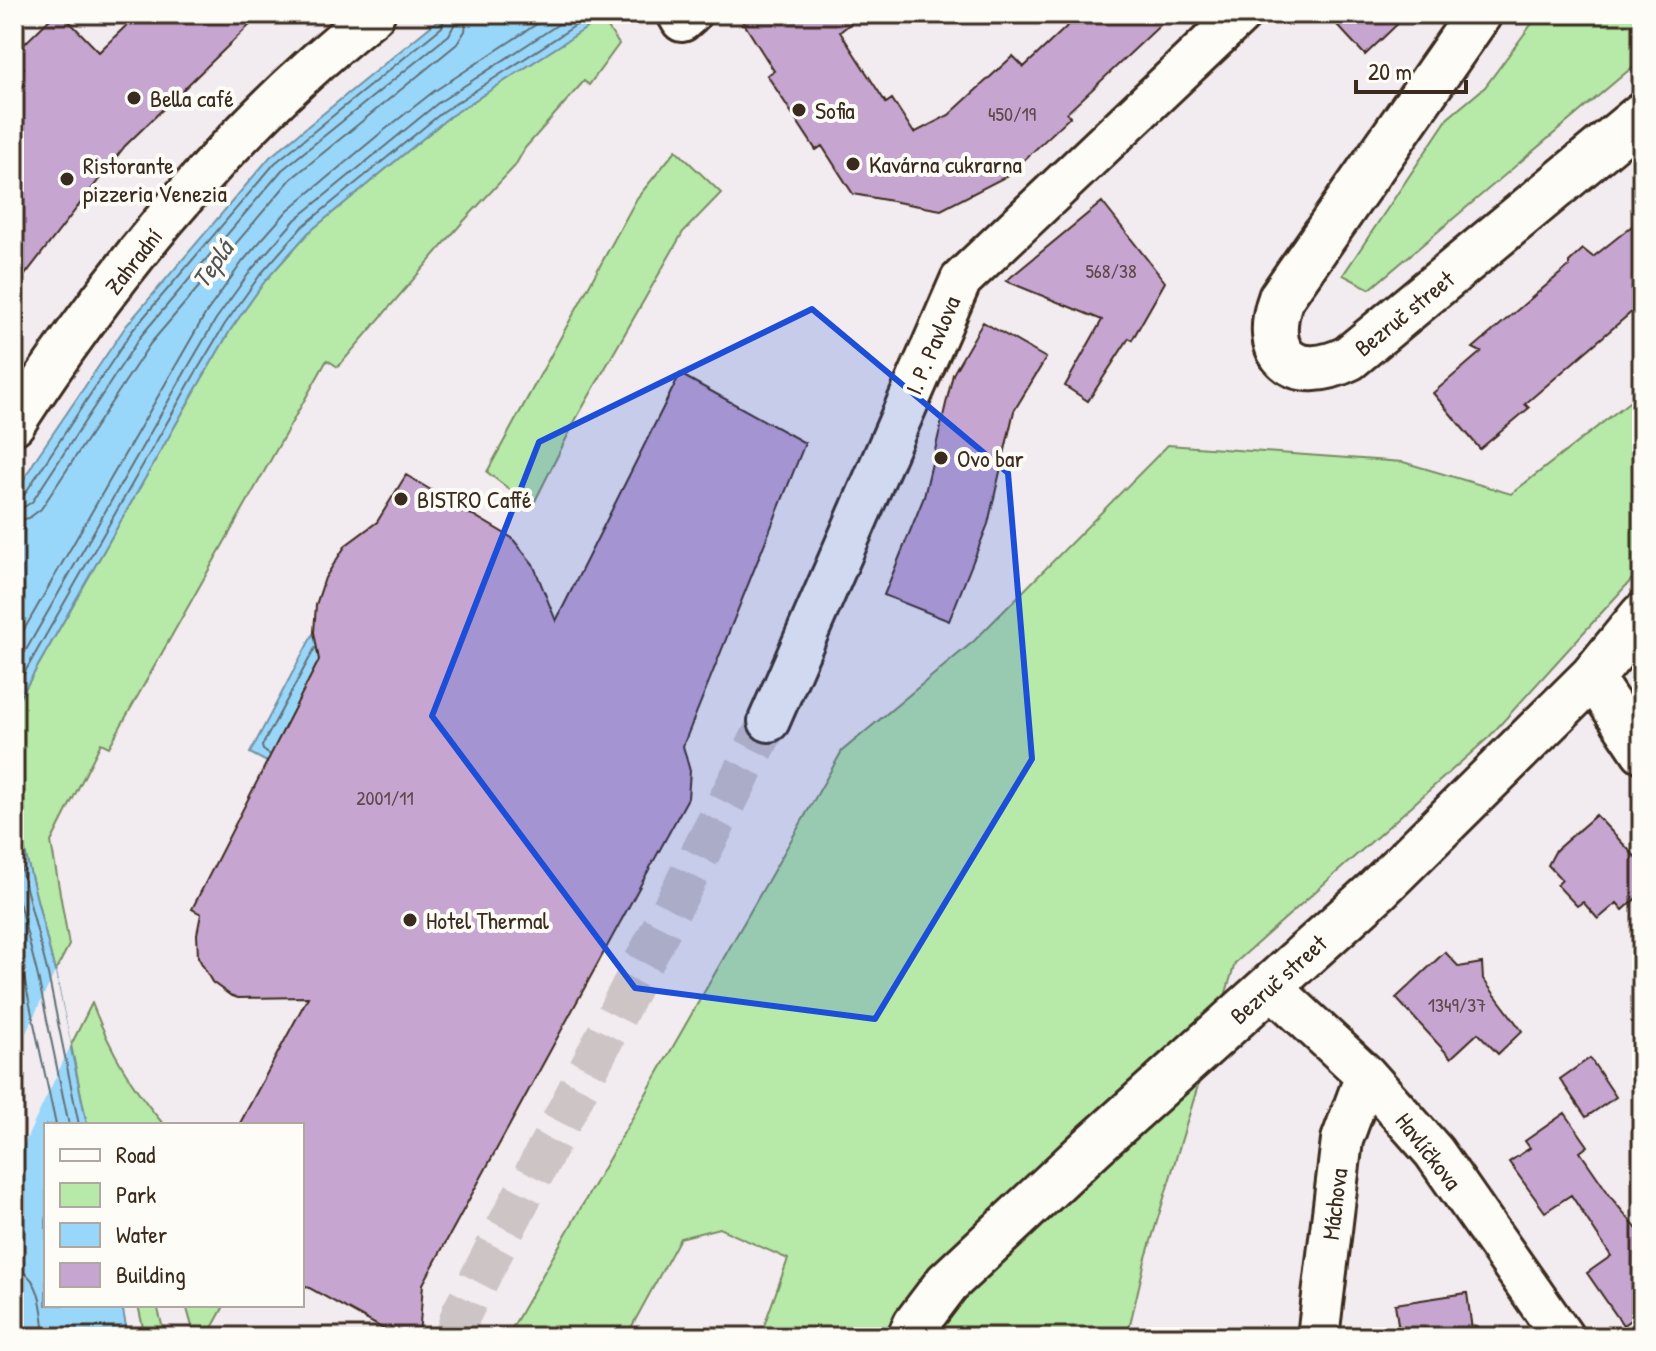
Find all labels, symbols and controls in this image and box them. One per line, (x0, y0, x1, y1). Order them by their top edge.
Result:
scale bar (1356, 44, 1466, 94)
text: 20 m (1368, 55, 1412, 87)
place label: Bella café (150, 82, 234, 114)
marker: Bella café (125, 89, 143, 107)
place label: Sofia (815, 94, 855, 126)
house number: 450/19 (988, 100, 1036, 127)
marker: Sofia (790, 101, 808, 119)
place label: Kavárna cukrarna (869, 148, 1022, 180)
place label: Ristorante pizzeria Venezia (83, 149, 227, 209)
marker: Kavárna cukrarna (844, 155, 862, 173)
marker: Ristorante pizzeria Venezia (58, 170, 76, 188)
street label: Zahradní (97, 221, 169, 301)
water label: Teplá (183, 231, 243, 295)
house number: 568/38 (1085, 257, 1137, 284)
street label: Bezruč street (1347, 262, 1461, 363)
street label: I. P. Pavlova (897, 291, 967, 399)
place label: Ovo bar (957, 442, 1024, 474)
marker: Ovo bar (932, 449, 950, 467)
place label: BISTRO Caffé (417, 483, 532, 515)
marker: BISTRO Caffé (392, 490, 410, 508)
house number: 2001/11 (356, 784, 414, 811)
place label: Hotel Thermal (426, 904, 549, 936)
marker: Hotel Thermal (401, 911, 419, 929)
street label: Bezruč street (1223, 927, 1334, 1031)
house number: 1349/37 (1428, 991, 1486, 1018)
street label: Havlíčkova (1389, 1106, 1469, 1196)
legend (44, 1123, 304, 1307)
text: Road (116, 1138, 155, 1170)
street label: Máchova (1314, 1166, 1354, 1242)
text: Park (116, 1178, 156, 1210)
text: Water (116, 1218, 167, 1250)
text: Building (116, 1258, 186, 1290)

